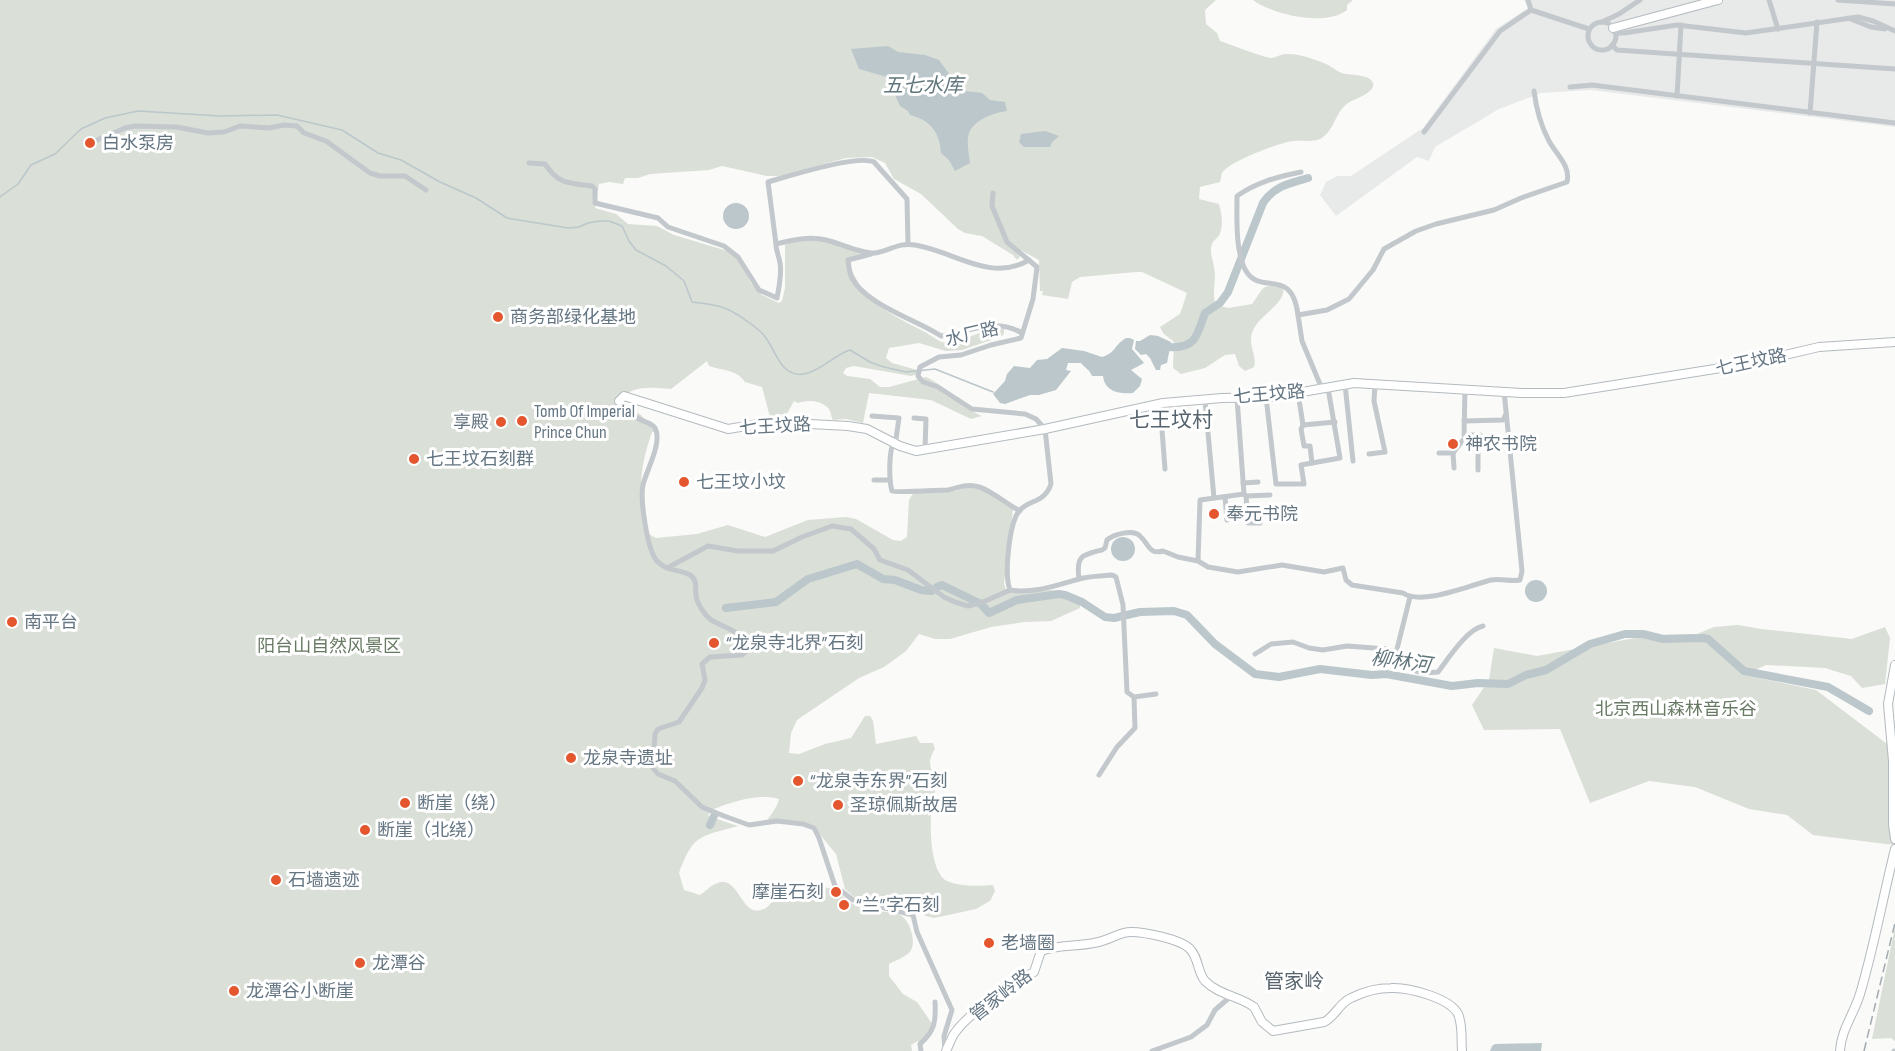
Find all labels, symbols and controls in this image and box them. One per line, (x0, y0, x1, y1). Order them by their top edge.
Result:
water label: 五七水库 (883, 74, 966, 98)
place label: 白水泵房 (102, 133, 174, 154)
marker: 白水泵房 (83, 136, 97, 150)
place label: 商务部绿化基地 (510, 307, 636, 328)
marker: 商务部绿化基地 (491, 310, 505, 324)
street label: 水厂路 (943, 318, 1001, 351)
street label: 七王坟路 (1714, 345, 1789, 380)
street label: 七王坟路 (1232, 381, 1306, 408)
place label: Tomb Of Imperial Prince Chun (534, 401, 635, 443)
district label: 七王坟村 (1129, 408, 1213, 433)
place label: 享殿 (453, 412, 489, 433)
marker: Tomb Of Imperial Prince Chun (515, 414, 529, 428)
street label: 七王坟路 (739, 414, 812, 439)
marker: 享殿 (494, 415, 508, 429)
place label: 神农书院 (1465, 434, 1537, 455)
marker: 神农书院 (1446, 437, 1460, 451)
place label: 七王坟石刻群 (426, 449, 534, 470)
marker: 七王坟石刻群 (407, 452, 421, 466)
place label: 七王坟小坟 (696, 472, 786, 493)
marker: 七王坟小坟 (677, 475, 691, 489)
place label: 奉元书院 (1226, 504, 1298, 525)
marker: 奉元书院 (1207, 507, 1221, 521)
place label: 南平台 (24, 612, 78, 633)
marker: 南平台 (5, 615, 19, 629)
place label: “龙泉寺北界”石刻 (726, 633, 864, 654)
park label: 阳台山自然风景区 (257, 636, 401, 657)
marker: “龙泉寺北界”石刻 (707, 636, 721, 650)
water label: 柳林河 (1369, 646, 1436, 679)
park label: 北京西山森林音乐谷 (1595, 699, 1757, 720)
place label: 龙泉寺遗址 (583, 748, 673, 769)
marker: 龙泉寺遗址 (564, 751, 578, 765)
place label: “龙泉寺东界”石刻 (810, 771, 948, 792)
marker: “龙泉寺东界”石刻 (791, 774, 805, 788)
place label: 断崖（绕） (417, 793, 507, 814)
place label: 圣琼佩斯故居 (850, 795, 958, 816)
marker: 断崖（绕） (398, 796, 412, 810)
marker: 圣琼佩斯故居 (831, 798, 845, 812)
place label: 断崖（北绕） (377, 820, 485, 841)
marker: 断崖（北绕） (358, 823, 372, 837)
place label: 石墙遗迹 (288, 870, 360, 891)
marker: 石墙遗迹 (269, 873, 283, 887)
place label: 摩崖石刻 (752, 882, 824, 903)
marker: 摩崖石刻 (829, 885, 843, 899)
place label: “兰”字石刻 (856, 895, 940, 916)
marker: “兰”字石刻 (837, 898, 851, 912)
place label: 老墙圈 (1001, 933, 1055, 954)
marker: 老墙圈 (982, 936, 996, 950)
place label: 龙潭谷 (372, 953, 426, 974)
marker: 龙潭谷 (353, 956, 367, 970)
street label: 管家岭路 (966, 965, 1036, 1026)
district label: 管家岭 (1264, 970, 1324, 994)
place label: 龙潭谷小断崖 (246, 981, 354, 1002)
marker: 龙潭谷小断崖 (227, 984, 241, 998)

